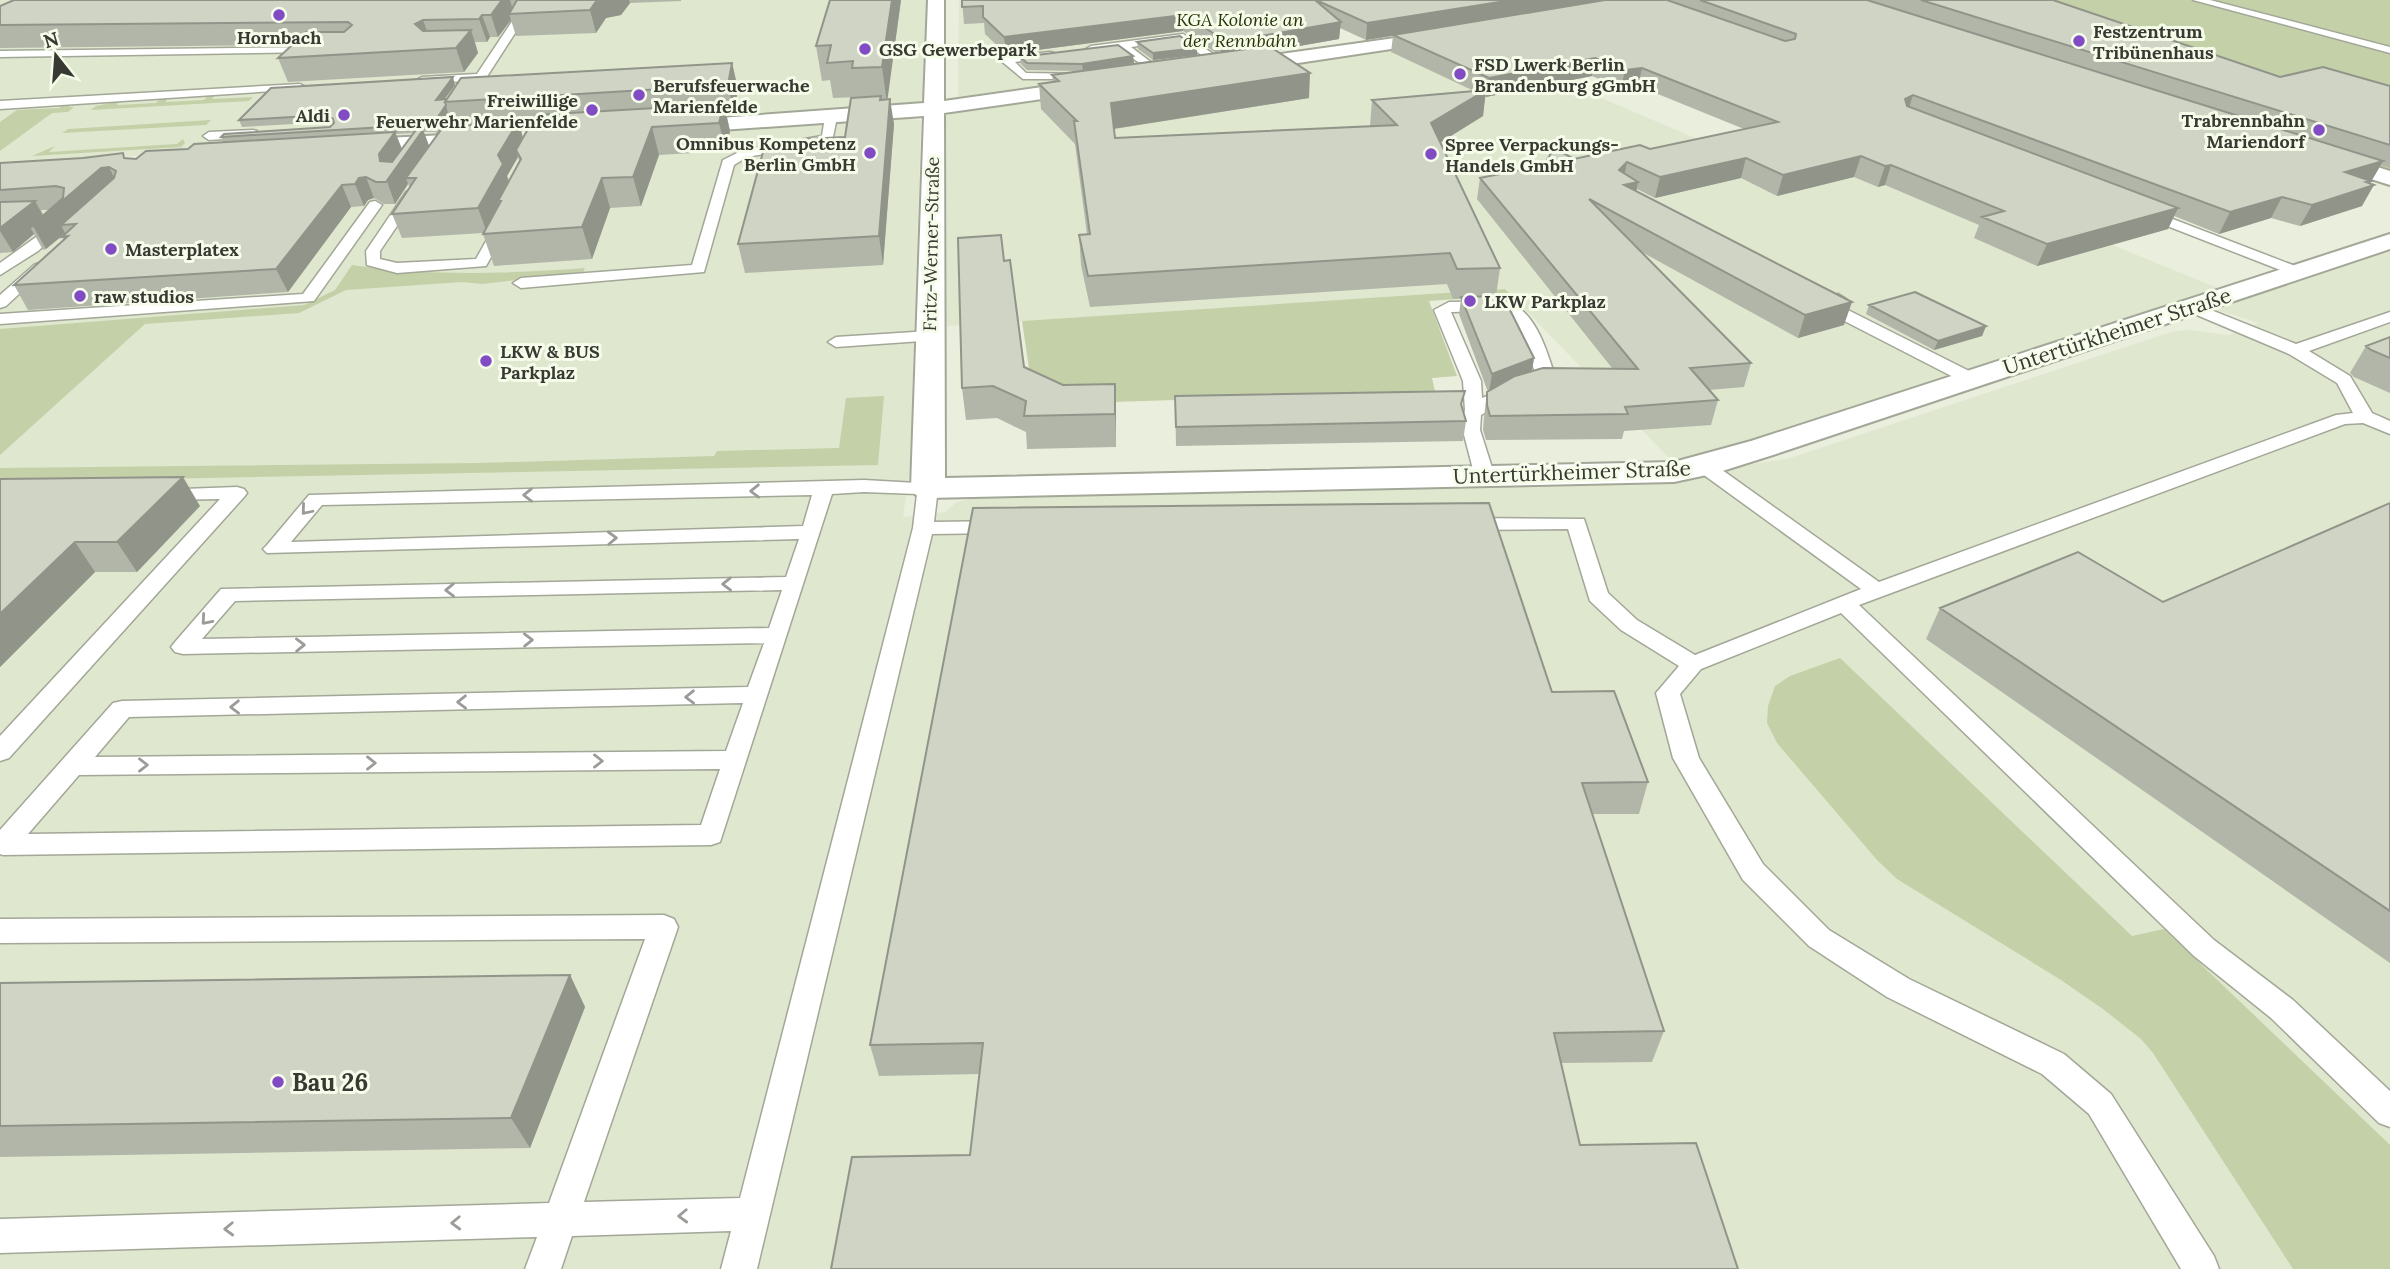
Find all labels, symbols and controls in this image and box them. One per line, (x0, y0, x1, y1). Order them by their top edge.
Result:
marker: Hornbach (271, 7, 287, 23)
park label: KGA Kolonie an der Rennbahn (1176, 8, 1304, 52)
place label: Festzentrum Tribünenhaus (2093, 20, 2214, 64)
north arrow (21, 21, 91, 91)
text: N (40, 26, 62, 53)
place label: Hornbach (237, 26, 321, 49)
marker: Festzentrum Tribünenhaus (2071, 33, 2087, 49)
place label: GSG Gewerbepark (879, 38, 1037, 61)
marker: GSG Gewerbepark (857, 41, 873, 57)
place label: FSD Lwerk Berlin Brandenburg gGmbH (1474, 53, 1656, 97)
marker: FSD Lwerk Berlin Brandenburg gGmbH (1452, 66, 1468, 82)
place label: Berufsfeuerwache Marienfelde (653, 74, 810, 118)
marker: Berufsfeuerwache Marienfelde (631, 87, 647, 103)
place label: Freiwillige Feuerwehr Marienfelde (376, 89, 578, 133)
marker: Freiwillige Feuerwehr Marienfelde (584, 102, 600, 118)
place label: Aldi (296, 104, 330, 127)
marker: Aldi (336, 107, 352, 123)
place label: Trabrennbahn Mariendorf (2182, 109, 2306, 153)
marker: Trabrennbahn Mariendorf (2311, 122, 2327, 138)
place label: Omnibus Kompetenz Berlin GmbH (676, 132, 856, 176)
place label: Spree Verpackungs- Handels GmbH (1445, 133, 1619, 177)
marker: Omnibus Kompetenz Berlin GmbH (862, 145, 878, 161)
marker: Spree Verpackungs- Handels GmbH (1423, 146, 1439, 162)
street label: Fritz-Werner-Straße (918, 156, 944, 332)
place label: Masterplatex (125, 238, 239, 261)
marker: Masterplatex (103, 241, 119, 257)
street label: Untertürkheimer Straße (2000, 281, 2234, 381)
place label: raw studios (94, 285, 194, 308)
marker: raw studios (72, 288, 88, 304)
place label: LKW Parkplaz (1484, 290, 1606, 313)
marker: LKW Parkplaz (1462, 293, 1478, 309)
place label: LKW & BUS Parkplaz (500, 340, 600, 384)
marker: LKW & BUS Parkplaz (478, 353, 494, 369)
street label: Untertürkheimer Straße (1453, 454, 1691, 490)
one-way arrow (750, 483, 761, 498)
one-way arrow (522, 487, 533, 503)
one-way arrow (302, 502, 314, 515)
one-way arrow (607, 530, 618, 546)
one-way arrow (721, 576, 731, 592)
one-way arrow (444, 582, 455, 597)
one-way arrow (202, 612, 214, 625)
one-way arrow (523, 632, 533, 648)
one-way arrow (295, 637, 306, 652)
one-way arrow (684, 689, 695, 704)
one-way arrow (456, 694, 467, 709)
one-way arrow (229, 699, 240, 714)
one-way arrow (594, 753, 604, 769)
one-way arrow (366, 755, 377, 771)
one-way arrow (139, 757, 149, 773)
place label: Bau 26 (292, 1067, 368, 1098)
marker: Bau 26 (270, 1074, 286, 1090)
one-way arrow (678, 1208, 688, 1224)
one-way arrow (450, 1215, 461, 1230)
one-way arrow (223, 1222, 234, 1237)

